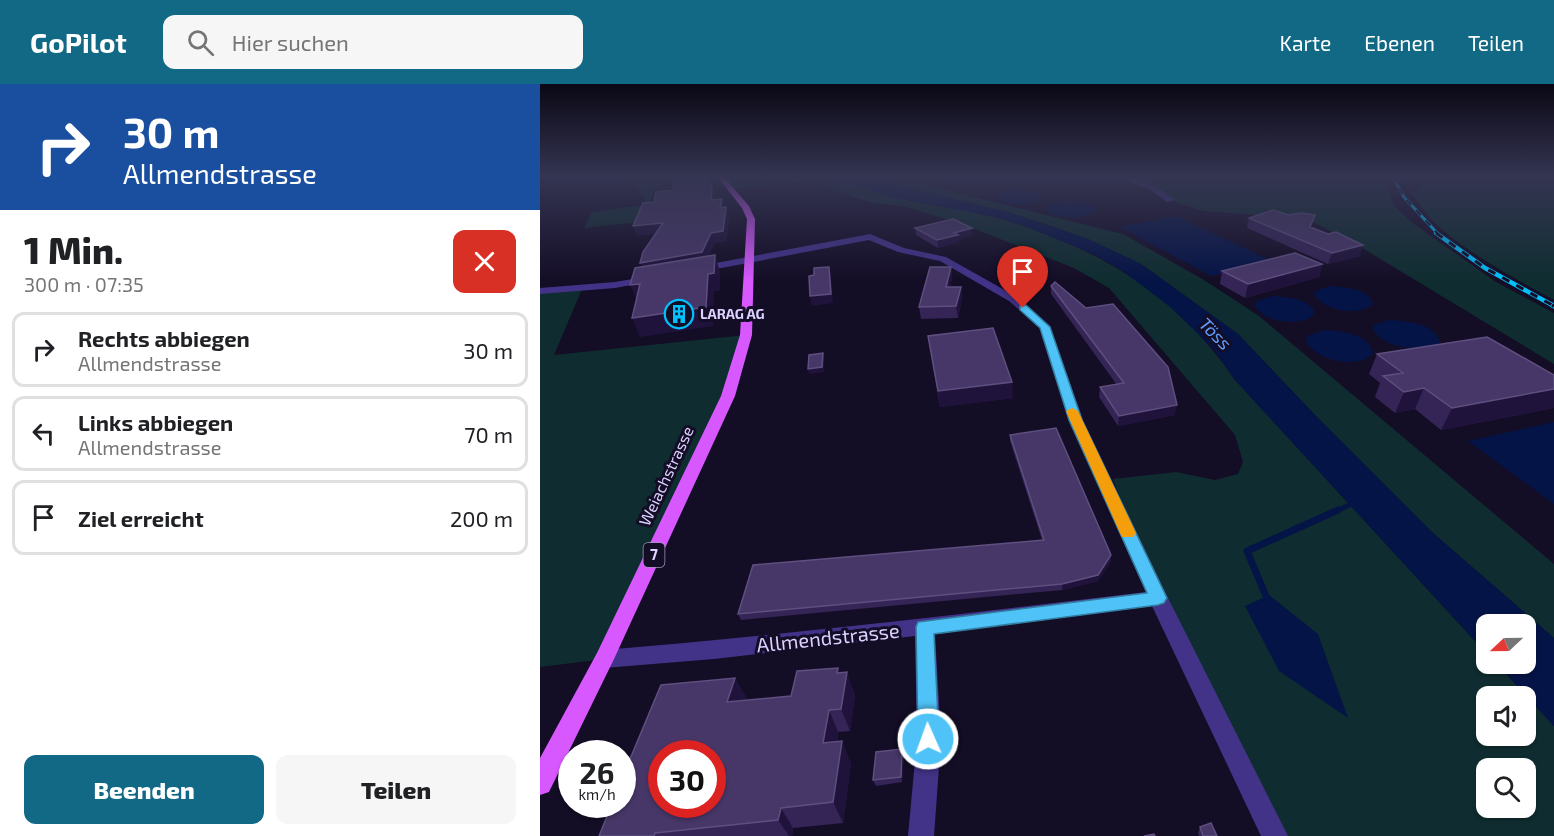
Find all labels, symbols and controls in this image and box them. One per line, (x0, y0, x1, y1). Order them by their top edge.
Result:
search box (163, 15, 583, 69)
text: GoPilot (30, 25, 127, 59)
icon: search (184, 26, 217, 59)
text: Hier suchen (232, 29, 349, 55)
text: Karte (1280, 30, 1331, 55)
text: Ebenen (1364, 30, 1435, 55)
text: Teilen (1468, 30, 1524, 55)
text: 30 m (123, 106, 219, 156)
icon: right (24, 108, 102, 186)
text: Allmendstrasse (123, 157, 317, 189)
text: 1 Min. (24, 228, 123, 271)
button: close (453, 230, 516, 293)
pin (997, 246, 1048, 308)
icon: arrive (1006, 255, 1039, 288)
text: 300 m · 07:35 (24, 272, 144, 296)
building icon: LARAG AG (663, 298, 695, 330)
place label: LARAG AG (700, 305, 765, 322)
water label: Töss (1195, 313, 1236, 354)
text: Rechts abbiegen (78, 325, 250, 351)
icon: right (27, 333, 60, 366)
text: 30 m (463, 337, 513, 363)
text: Allmendstrasse (78, 351, 222, 375)
text: Links abbiegen (78, 409, 233, 435)
icon: left (27, 417, 60, 450)
text: 70 m (464, 421, 513, 447)
street label: Weiachstrasse (634, 423, 697, 529)
text: Allmendstrasse (78, 435, 222, 459)
icon: arrive (27, 501, 60, 534)
text: Ziel erreicht (78, 505, 204, 531)
text: 200 m (450, 505, 513, 531)
road number: 7 (644, 543, 664, 567)
north arrow (1476, 614, 1536, 674)
map controls (1476, 614, 1536, 818)
street label: Allmendstrasse (755, 618, 901, 656)
button: sound (1476, 686, 1536, 746)
position arrow (896, 707, 960, 771)
speed limit sign: 30 (648, 740, 726, 818)
text: 26 (579, 754, 615, 790)
button: Beenden (24, 755, 264, 824)
button: Teilen (276, 755, 516, 824)
button: search (1476, 758, 1536, 818)
text: km/h (578, 785, 616, 803)

